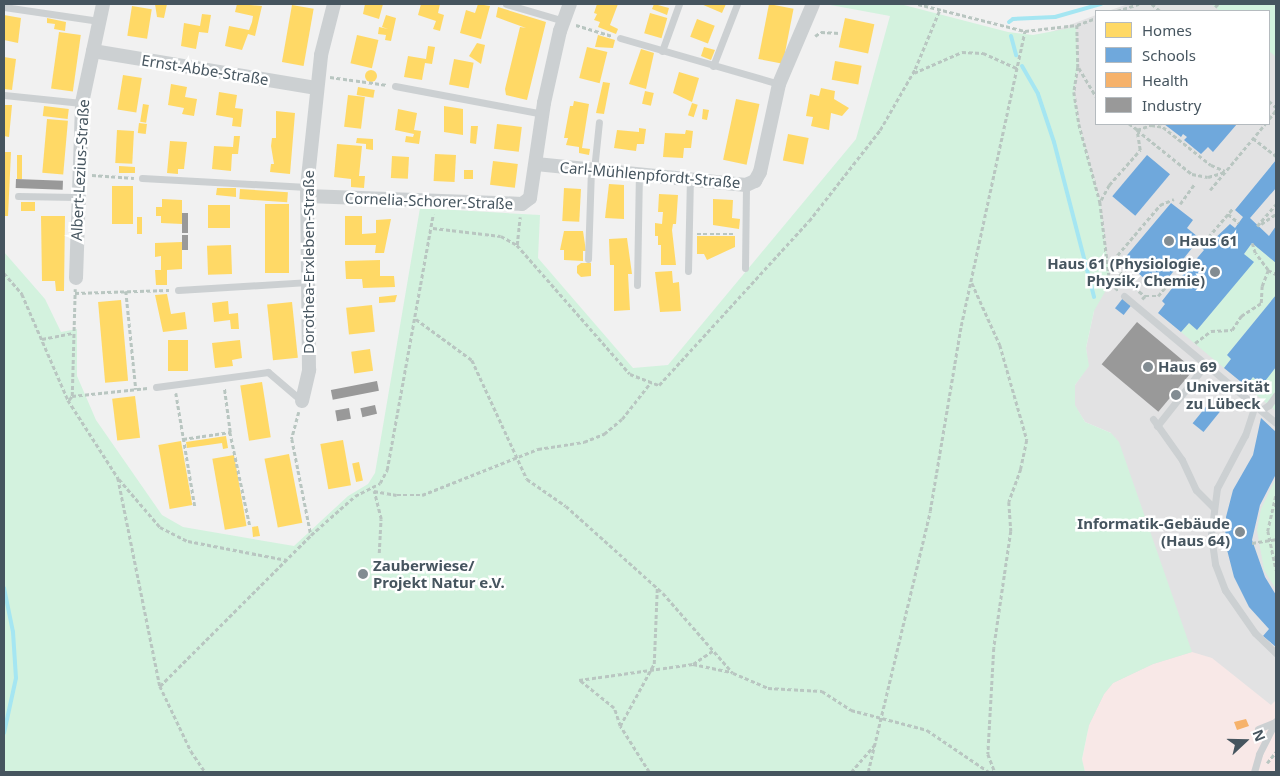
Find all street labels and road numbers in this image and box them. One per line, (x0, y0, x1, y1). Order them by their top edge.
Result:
street label: Ernst-Abbe-Straße (140, 51, 270, 89)
street label: Albert-Lezius-Straße (67, 99, 93, 241)
street label: Carl-Mühlenpfordt-Straße (559, 158, 741, 192)
street label: Dorothea-Erxleben-Straße (300, 170, 318, 354)
street label: Cornelia-Schorer-Straße (344, 189, 514, 213)

